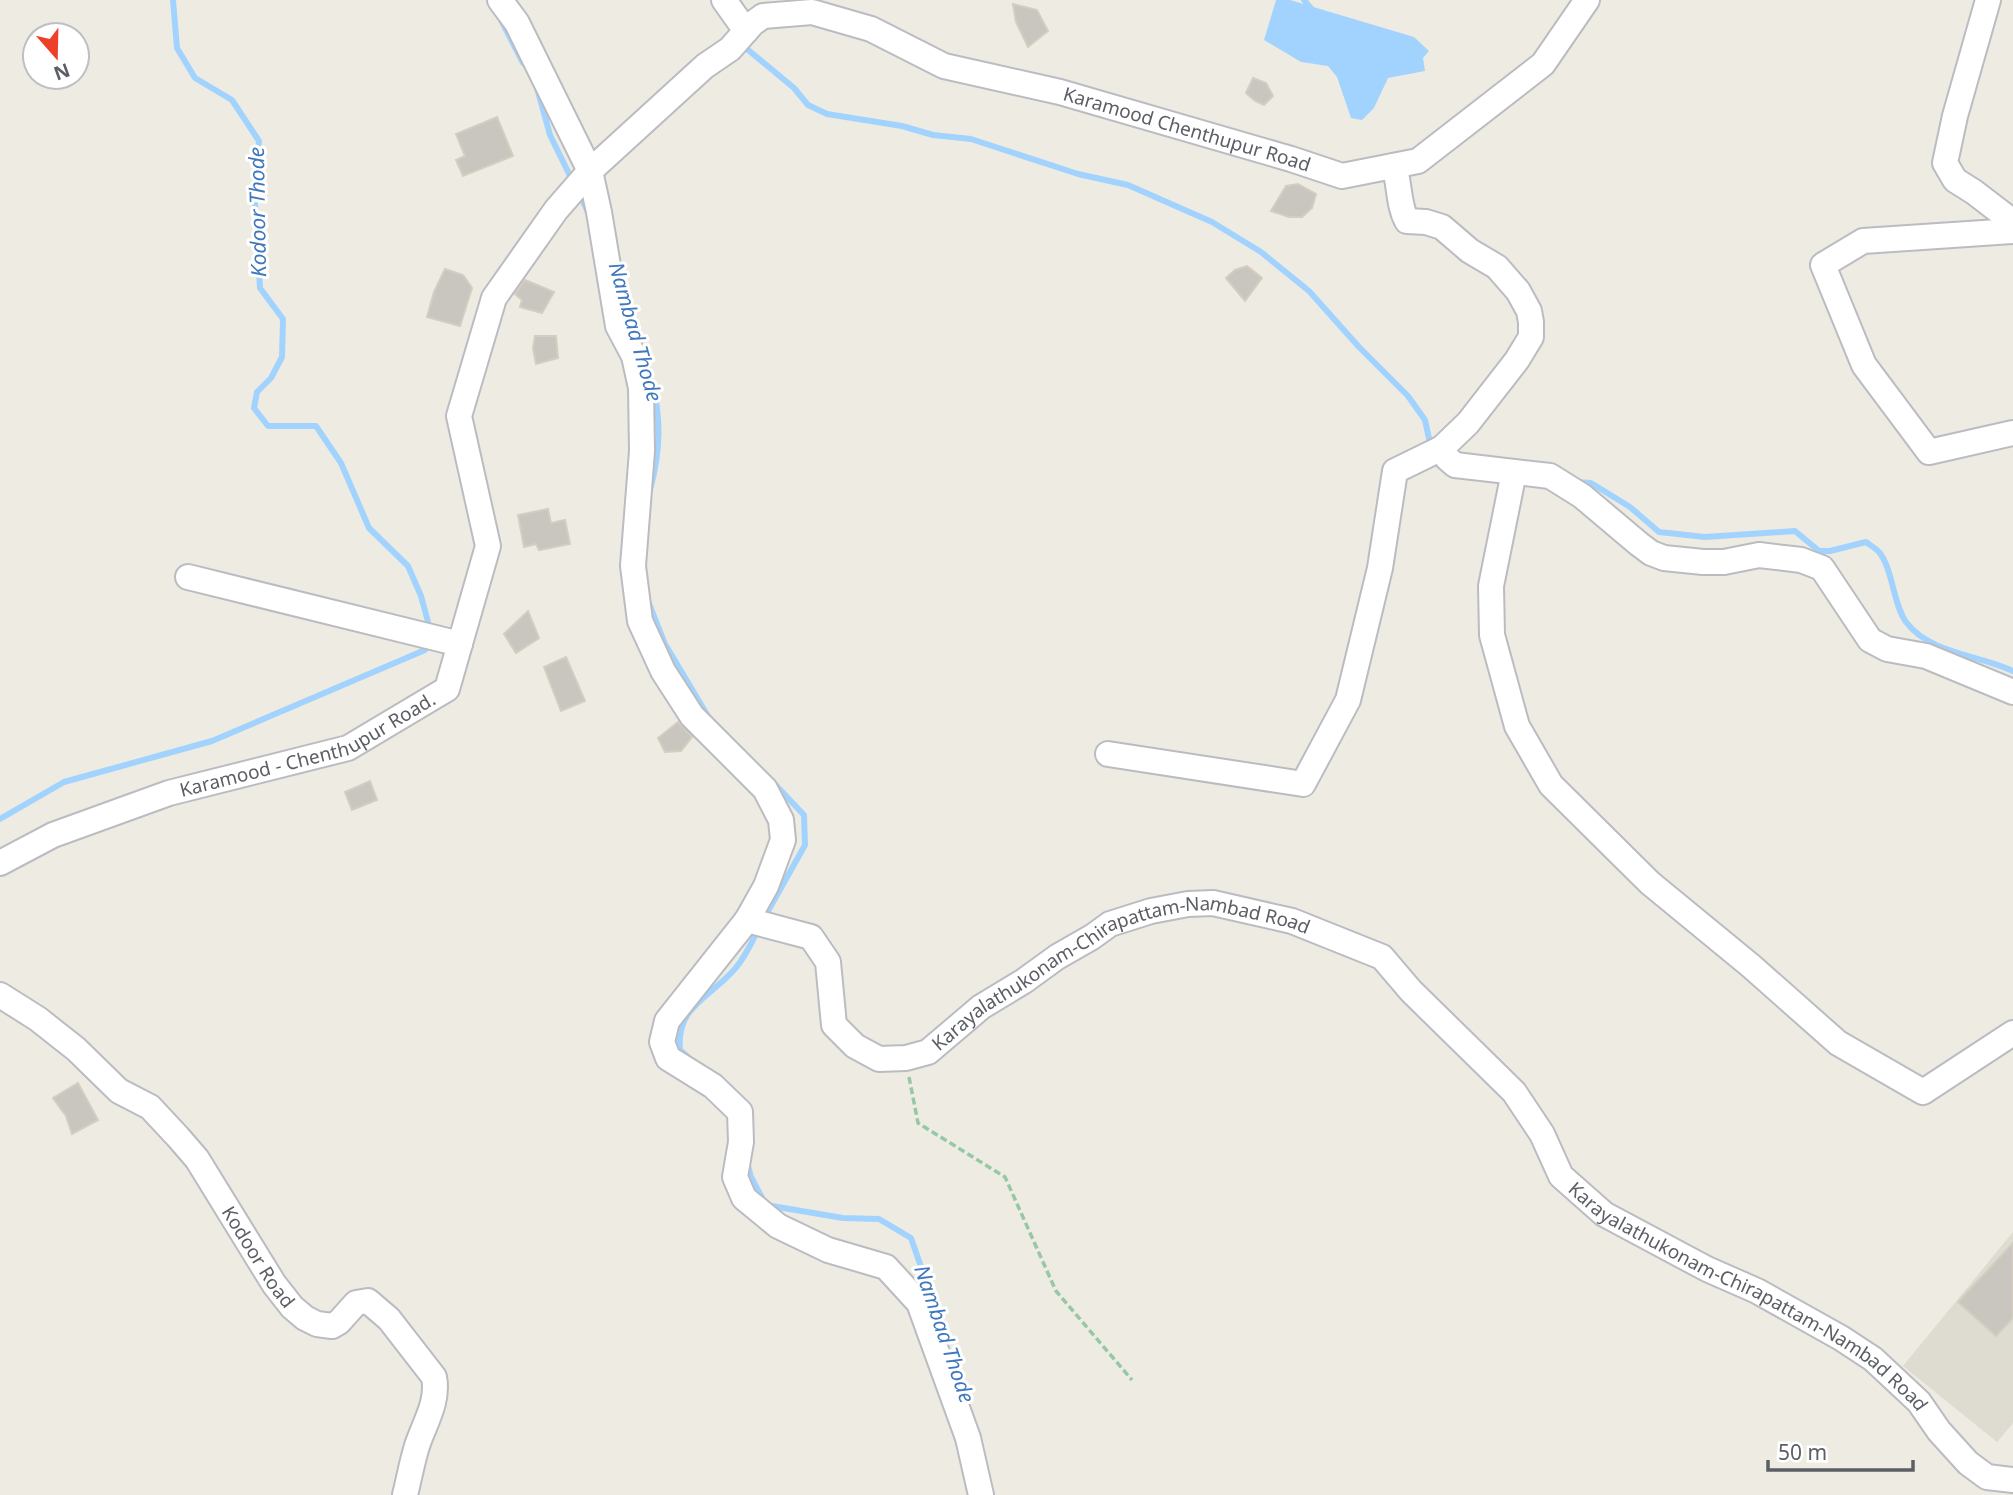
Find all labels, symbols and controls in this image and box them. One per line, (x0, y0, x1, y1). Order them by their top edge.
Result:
north arrow (21, 21, 91, 91)
text: N (50, 57, 74, 87)
street label: Karamood Chenthupur Road (1060, 81, 1314, 178)
water label: Kodoor Thode (242, 147, 272, 277)
water label: Nambad Thode (603, 259, 669, 405)
street label: Karamood - Chenthupur Road. (177, 686, 440, 803)
street label: Karayalathukonam-Chirapattam-Nambad Road (926, 890, 1314, 1056)
street label: Karayalathukonam-Chirapattam-Nambad Road (1563, 1176, 1934, 1416)
street label: Kodoor Road (216, 1201, 301, 1313)
water label: Nambad Thode (908, 1261, 982, 1406)
scale bar (1768, 1428, 1913, 1472)
text: 50 m (1778, 1438, 1827, 1466)

